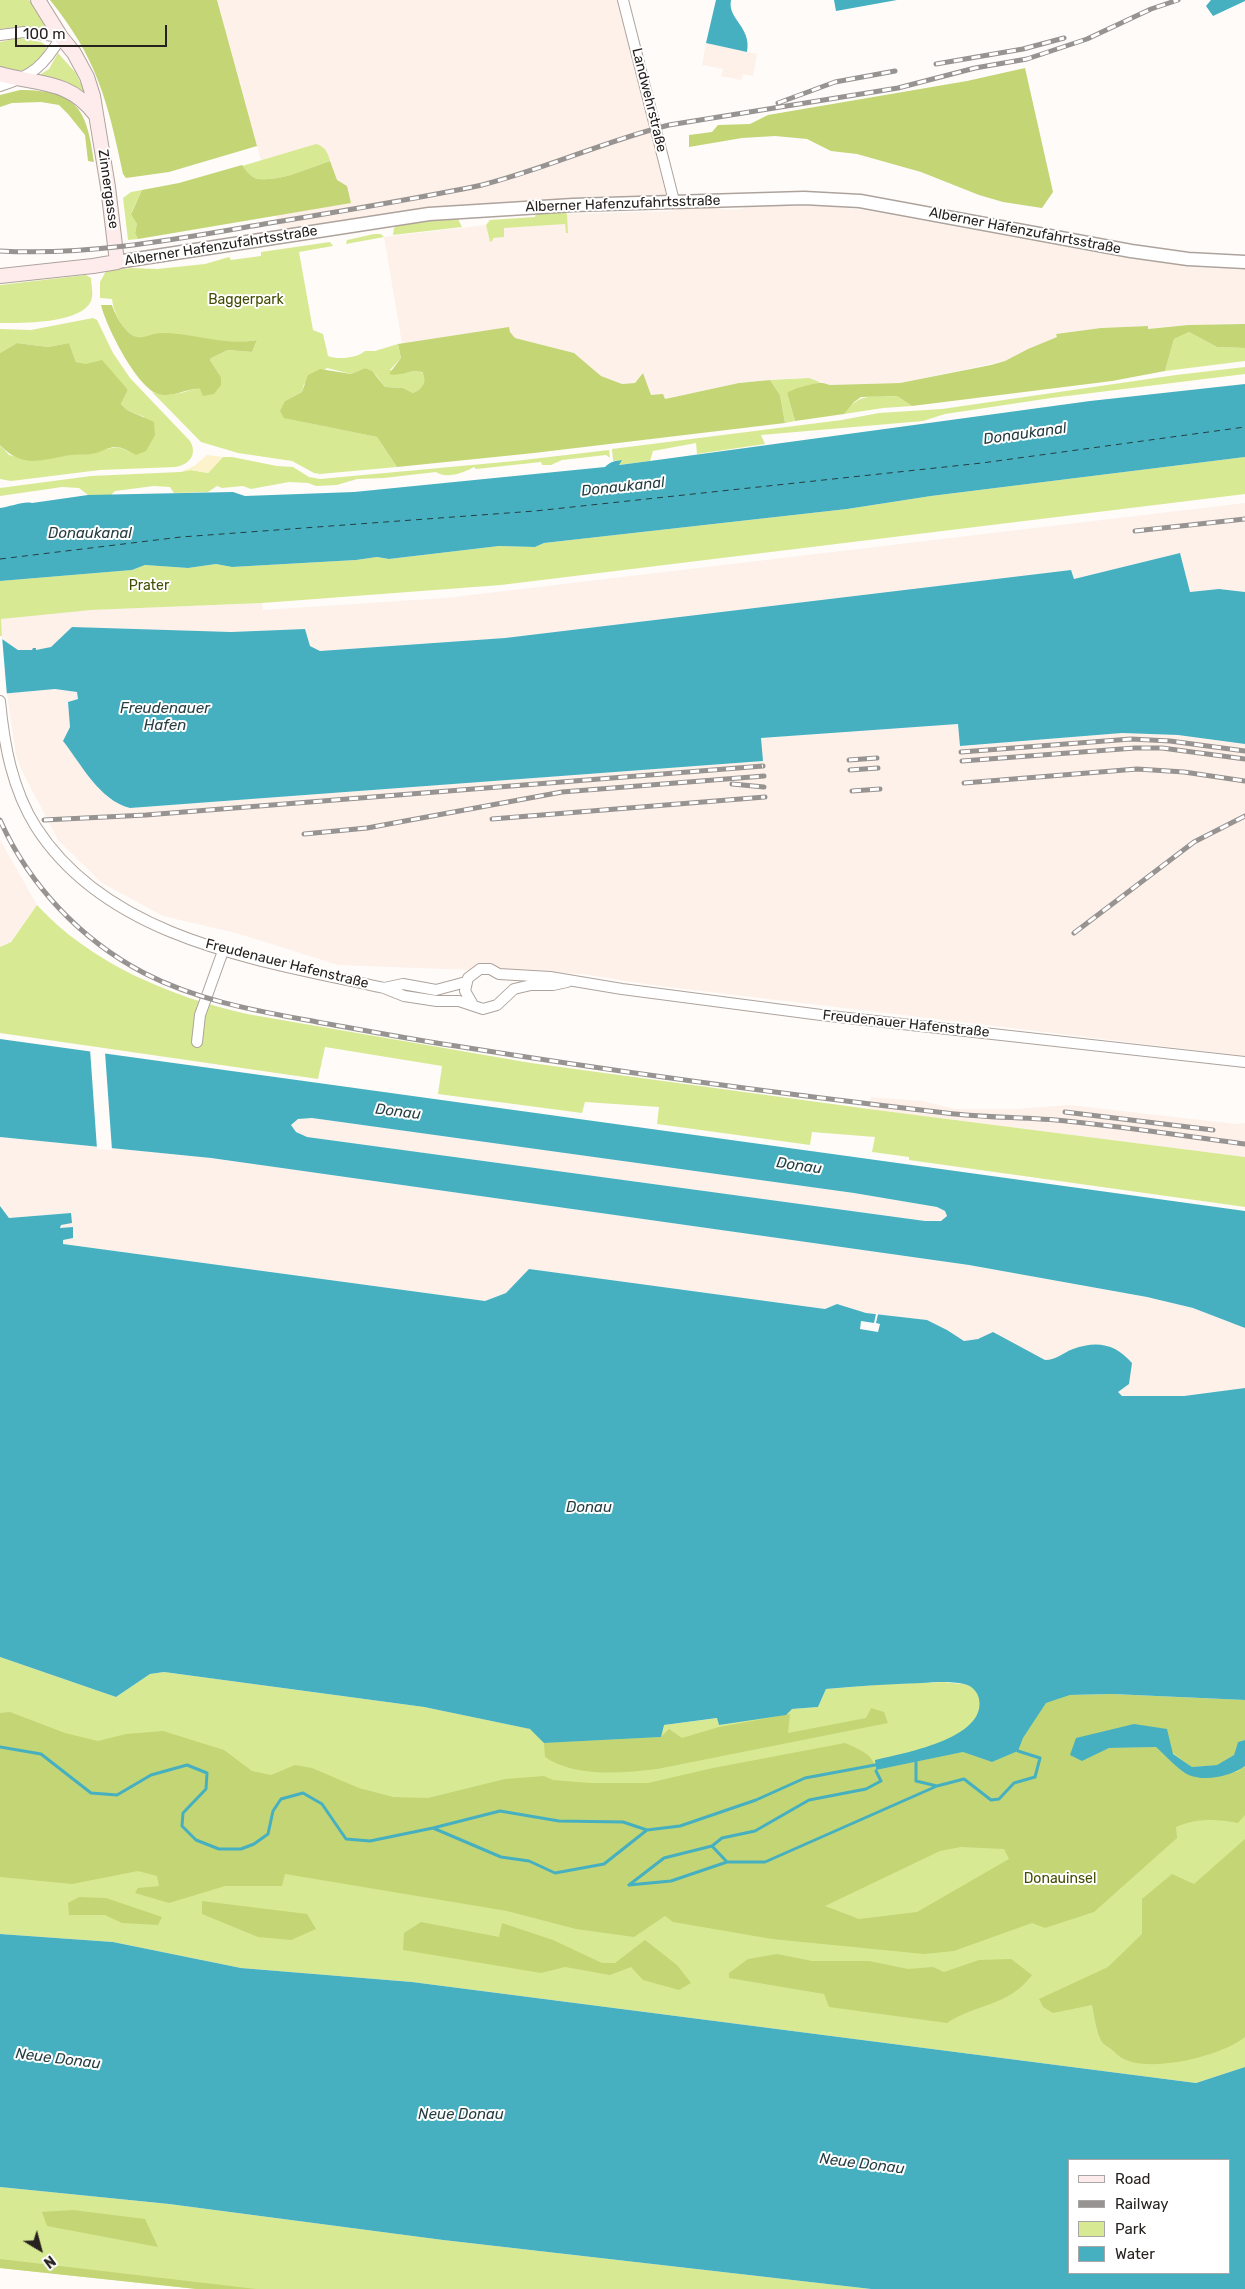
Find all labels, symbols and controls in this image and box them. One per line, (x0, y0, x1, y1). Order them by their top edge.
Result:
scale bar (18, 15, 170, 47)
text: 100 m (23, 25, 65, 43)
street label: Landwehrstraße (628, 46, 670, 154)
street label: Zinnergasse (94, 148, 122, 230)
street label: Alberner Hafenzufahrtsstraße (525, 192, 721, 216)
street label: Alberner Hafenzufahrtsstraße (928, 204, 1122, 258)
street label: Alberner Hafenzufahrtsstraße (123, 222, 319, 270)
park label: Baggerpark (208, 292, 284, 308)
water label: Donaukanal (982, 419, 1068, 449)
water label: Donaukanal (580, 474, 666, 500)
water label: Donaukanal (48, 525, 132, 543)
park label: Prater (129, 578, 169, 594)
water label: Freudenauer Hafen (120, 700, 210, 735)
street label: Freudenauer Hafenstraße (204, 936, 370, 992)
street label: Freudenauer Hafenstraße (822, 1007, 990, 1041)
water label: Donau (374, 1100, 422, 1124)
water label: Donau (775, 1154, 823, 1178)
water label: Donau (566, 1499, 612, 1517)
park label: Donauinsel (1024, 1871, 1096, 1887)
water label: Neue Donau (14, 2045, 102, 2073)
water label: Neue Donau (418, 2106, 504, 2124)
water label: Neue Donau (818, 2150, 906, 2178)
legend (1068, 2159, 1230, 2274)
text: Road (1115, 2170, 1151, 2188)
text: Railway (1115, 2195, 1169, 2213)
text: Park (1115, 2220, 1146, 2238)
north arrow (15, 2224, 65, 2274)
text: Water (1115, 2245, 1155, 2263)
text: N (40, 2252, 58, 2271)

